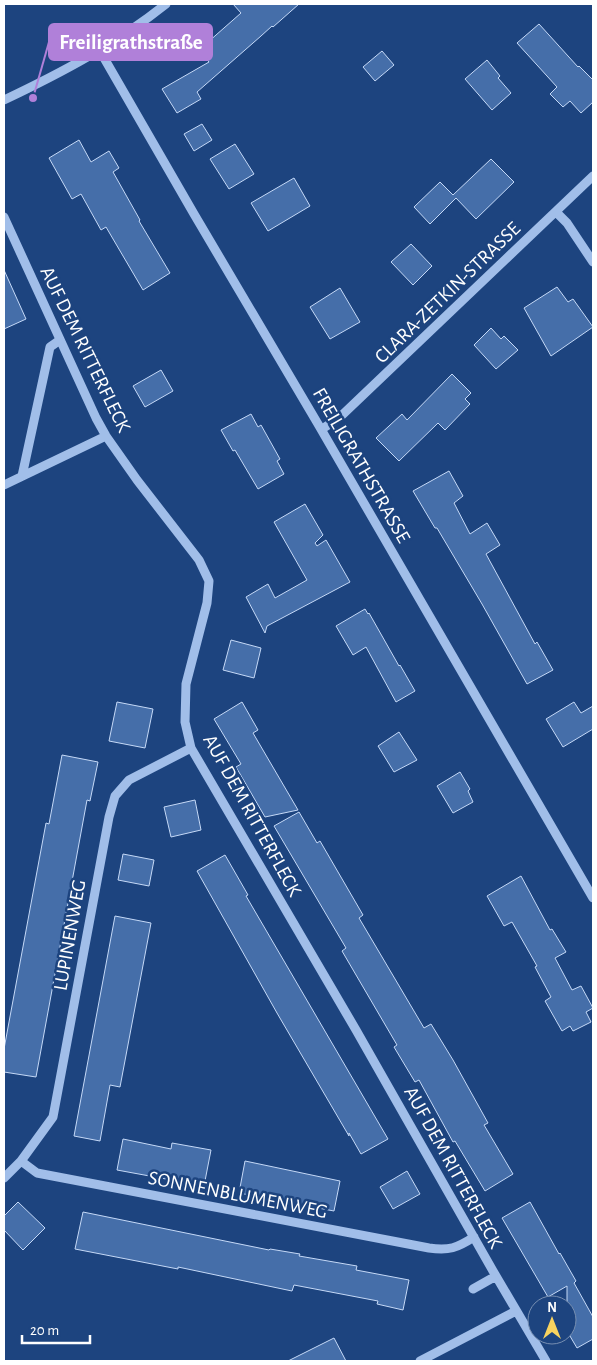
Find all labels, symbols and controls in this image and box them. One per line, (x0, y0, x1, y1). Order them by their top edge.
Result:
callout: Freiligrathstraße (49, 24, 212, 60)
text: Freiligrathstraße (59, 32, 203, 53)
street label: CLARA-ZETKIN-STRASSE (371, 218, 525, 367)
street label: AUF DEM RITTERFLECK (36, 263, 134, 435)
street label: FREILIGRATHSTRASSE (309, 385, 414, 547)
street label: AUF DEM RITTERFLECK (199, 731, 305, 900)
street label: LUPINENWEG (50, 878, 90, 992)
street label: AUF DEM RITTERFLECK (400, 1083, 506, 1252)
street label: SONNENBLUMENWEG (146, 1168, 329, 1222)
north arrow (527, 1295, 577, 1345)
text: N (547, 1301, 557, 1315)
scale bar (22, 1312, 90, 1344)
text: 20 m (30, 1323, 59, 1338)

